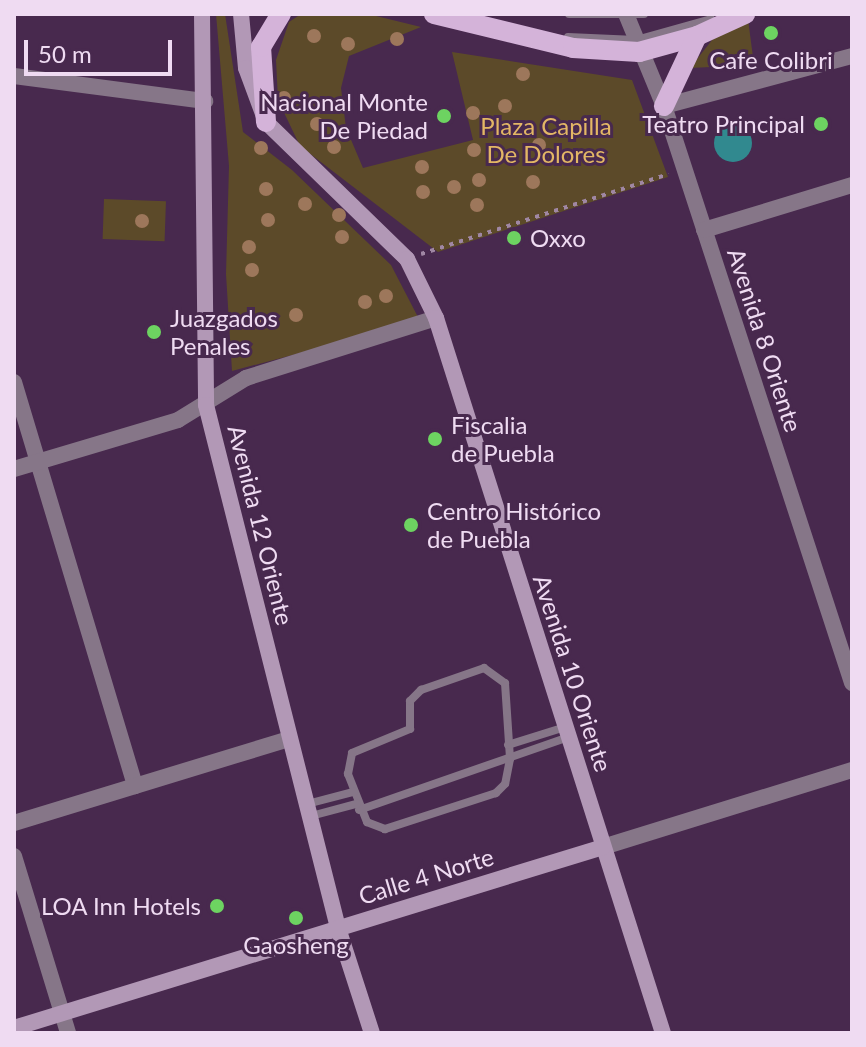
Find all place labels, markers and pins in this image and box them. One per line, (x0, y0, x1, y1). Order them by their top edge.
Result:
marker: Cafe Colibri (762, 24, 780, 42)
place label: Cafe Colibri (709, 46, 833, 74)
place label: Nacional Monte De Piedad (260, 88, 428, 144)
marker: Nacional Monte De Piedad (435, 107, 453, 125)
place label: Teatro Principal (642, 110, 805, 138)
marker: Teatro Principal (812, 115, 830, 133)
place label: Oxxo (530, 224, 586, 252)
marker: Oxxo (505, 229, 523, 247)
place label: Juazgados Penales (170, 304, 278, 360)
marker: Juazgados Penales (145, 323, 163, 341)
place label: Fiscalia de Puebla (451, 411, 555, 467)
marker: Fiscalia de Puebla (426, 430, 444, 448)
place label: Centro Histórico de Puebla (427, 497, 601, 553)
marker: Centro Histórico de Puebla (402, 516, 420, 534)
place label: LOA Inn Hotels (40, 892, 201, 920)
marker: LOA Inn Hotels (208, 897, 226, 915)
marker: Gaosheng (287, 909, 305, 927)
place label: Gaosheng (243, 931, 349, 959)

